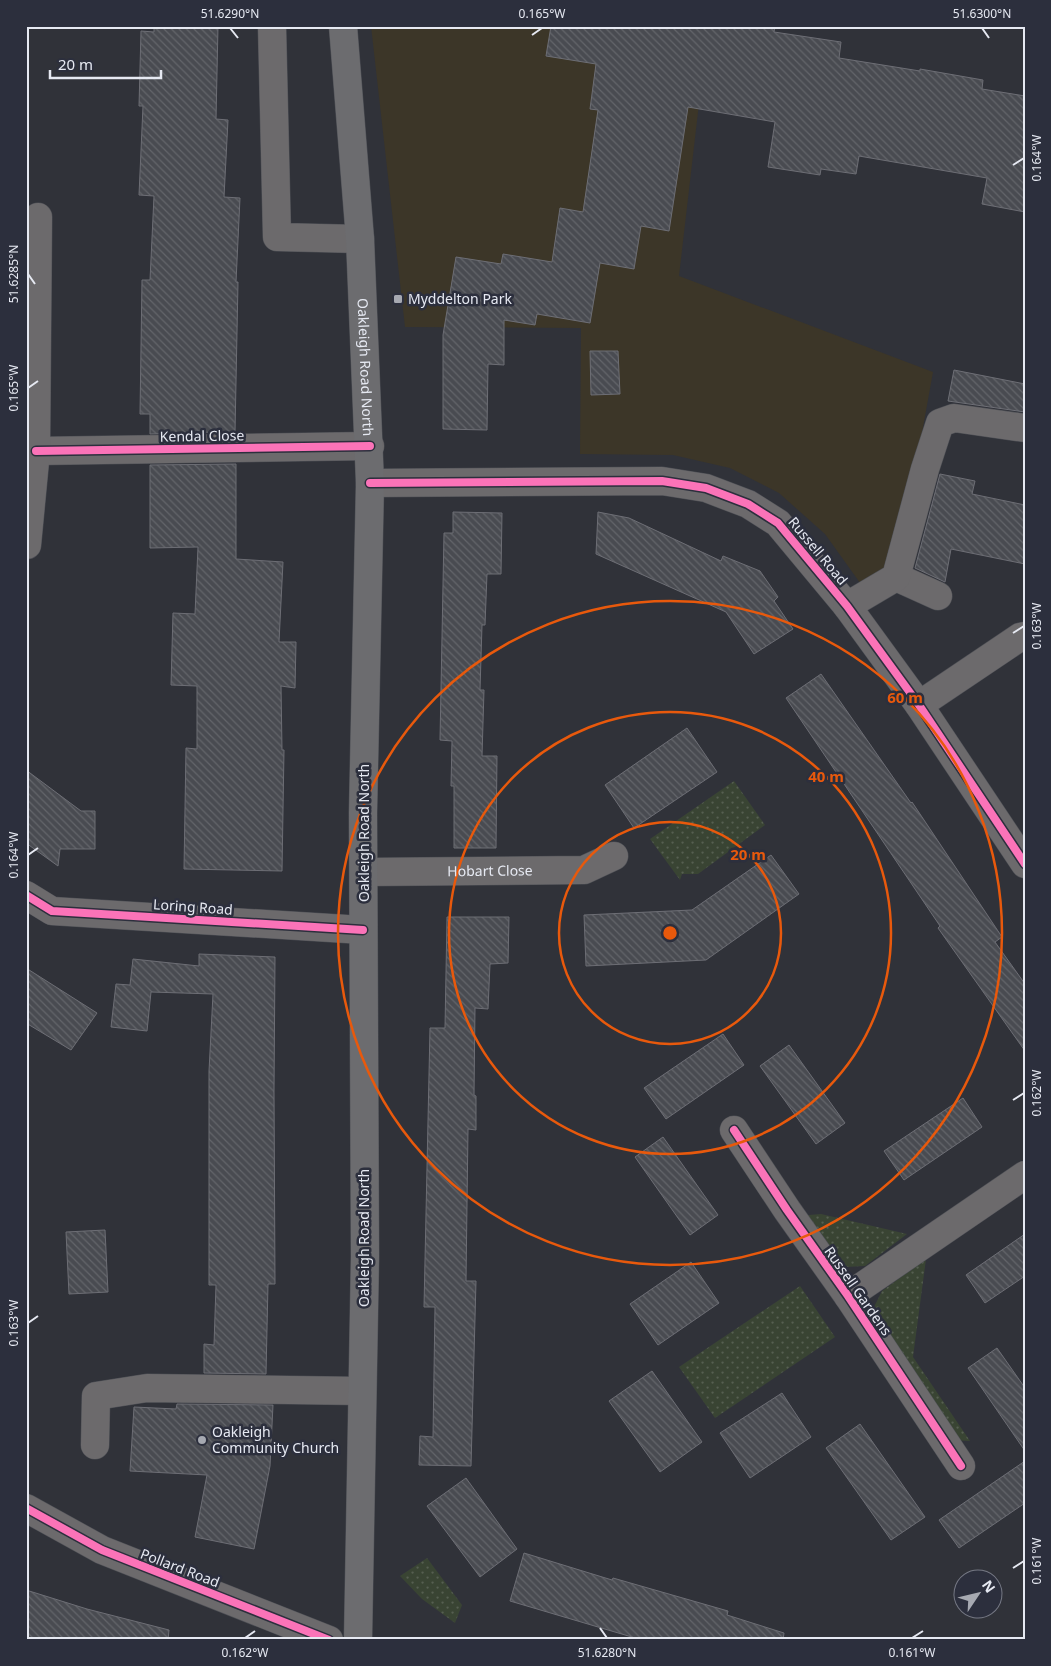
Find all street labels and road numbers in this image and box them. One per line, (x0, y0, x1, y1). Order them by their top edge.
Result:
street label: Oakleigh Road North (353, 298, 378, 437)
street label: Kendal Close (160, 425, 244, 446)
street label: Russell Road (784, 513, 852, 589)
street label: Oakleigh Road North (354, 764, 373, 902)
street label: Hobart Close (447, 860, 533, 880)
street label: Loring Road (153, 894, 233, 919)
street label: Oakleigh Road North (354, 1169, 373, 1307)
street label: Russell Gardens (821, 1242, 896, 1339)
street label: Pollard Road (138, 1544, 223, 1591)

